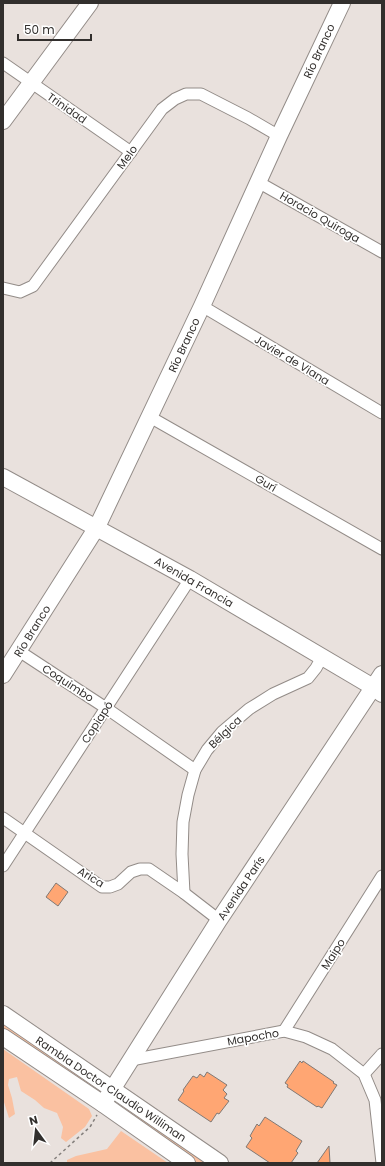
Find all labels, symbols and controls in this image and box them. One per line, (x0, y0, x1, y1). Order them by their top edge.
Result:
scale bar (18, 16, 91, 42)
text: 50 m (24, 21, 55, 38)
street label: Río Branco (299, 21, 339, 81)
street label: Trinidad (44, 89, 90, 127)
street label: Melo (113, 142, 141, 172)
street label: Horacio Quiroga (277, 188, 363, 246)
street label: Río Branco (164, 315, 204, 375)
street label: Javier de Viana (251, 331, 333, 389)
street label: Gurí (252, 470, 280, 496)
street label: Avenida Francia (152, 553, 236, 611)
street label: Río Branco (10, 602, 54, 660)
street label: Coquimbo (39, 660, 97, 706)
street label: Copiapó (77, 698, 117, 746)
street label: Bélgica (205, 712, 245, 752)
street label: Avenida París (214, 853, 269, 923)
street label: Arica (75, 863, 107, 891)
street label: Maipo (317, 935, 349, 973)
street label: Mapocho (226, 1025, 280, 1049)
street label: Rambla Doctor Claudio Williman (32, 1032, 190, 1146)
north arrow (16, 1110, 56, 1150)
text: N (27, 1112, 39, 1129)

